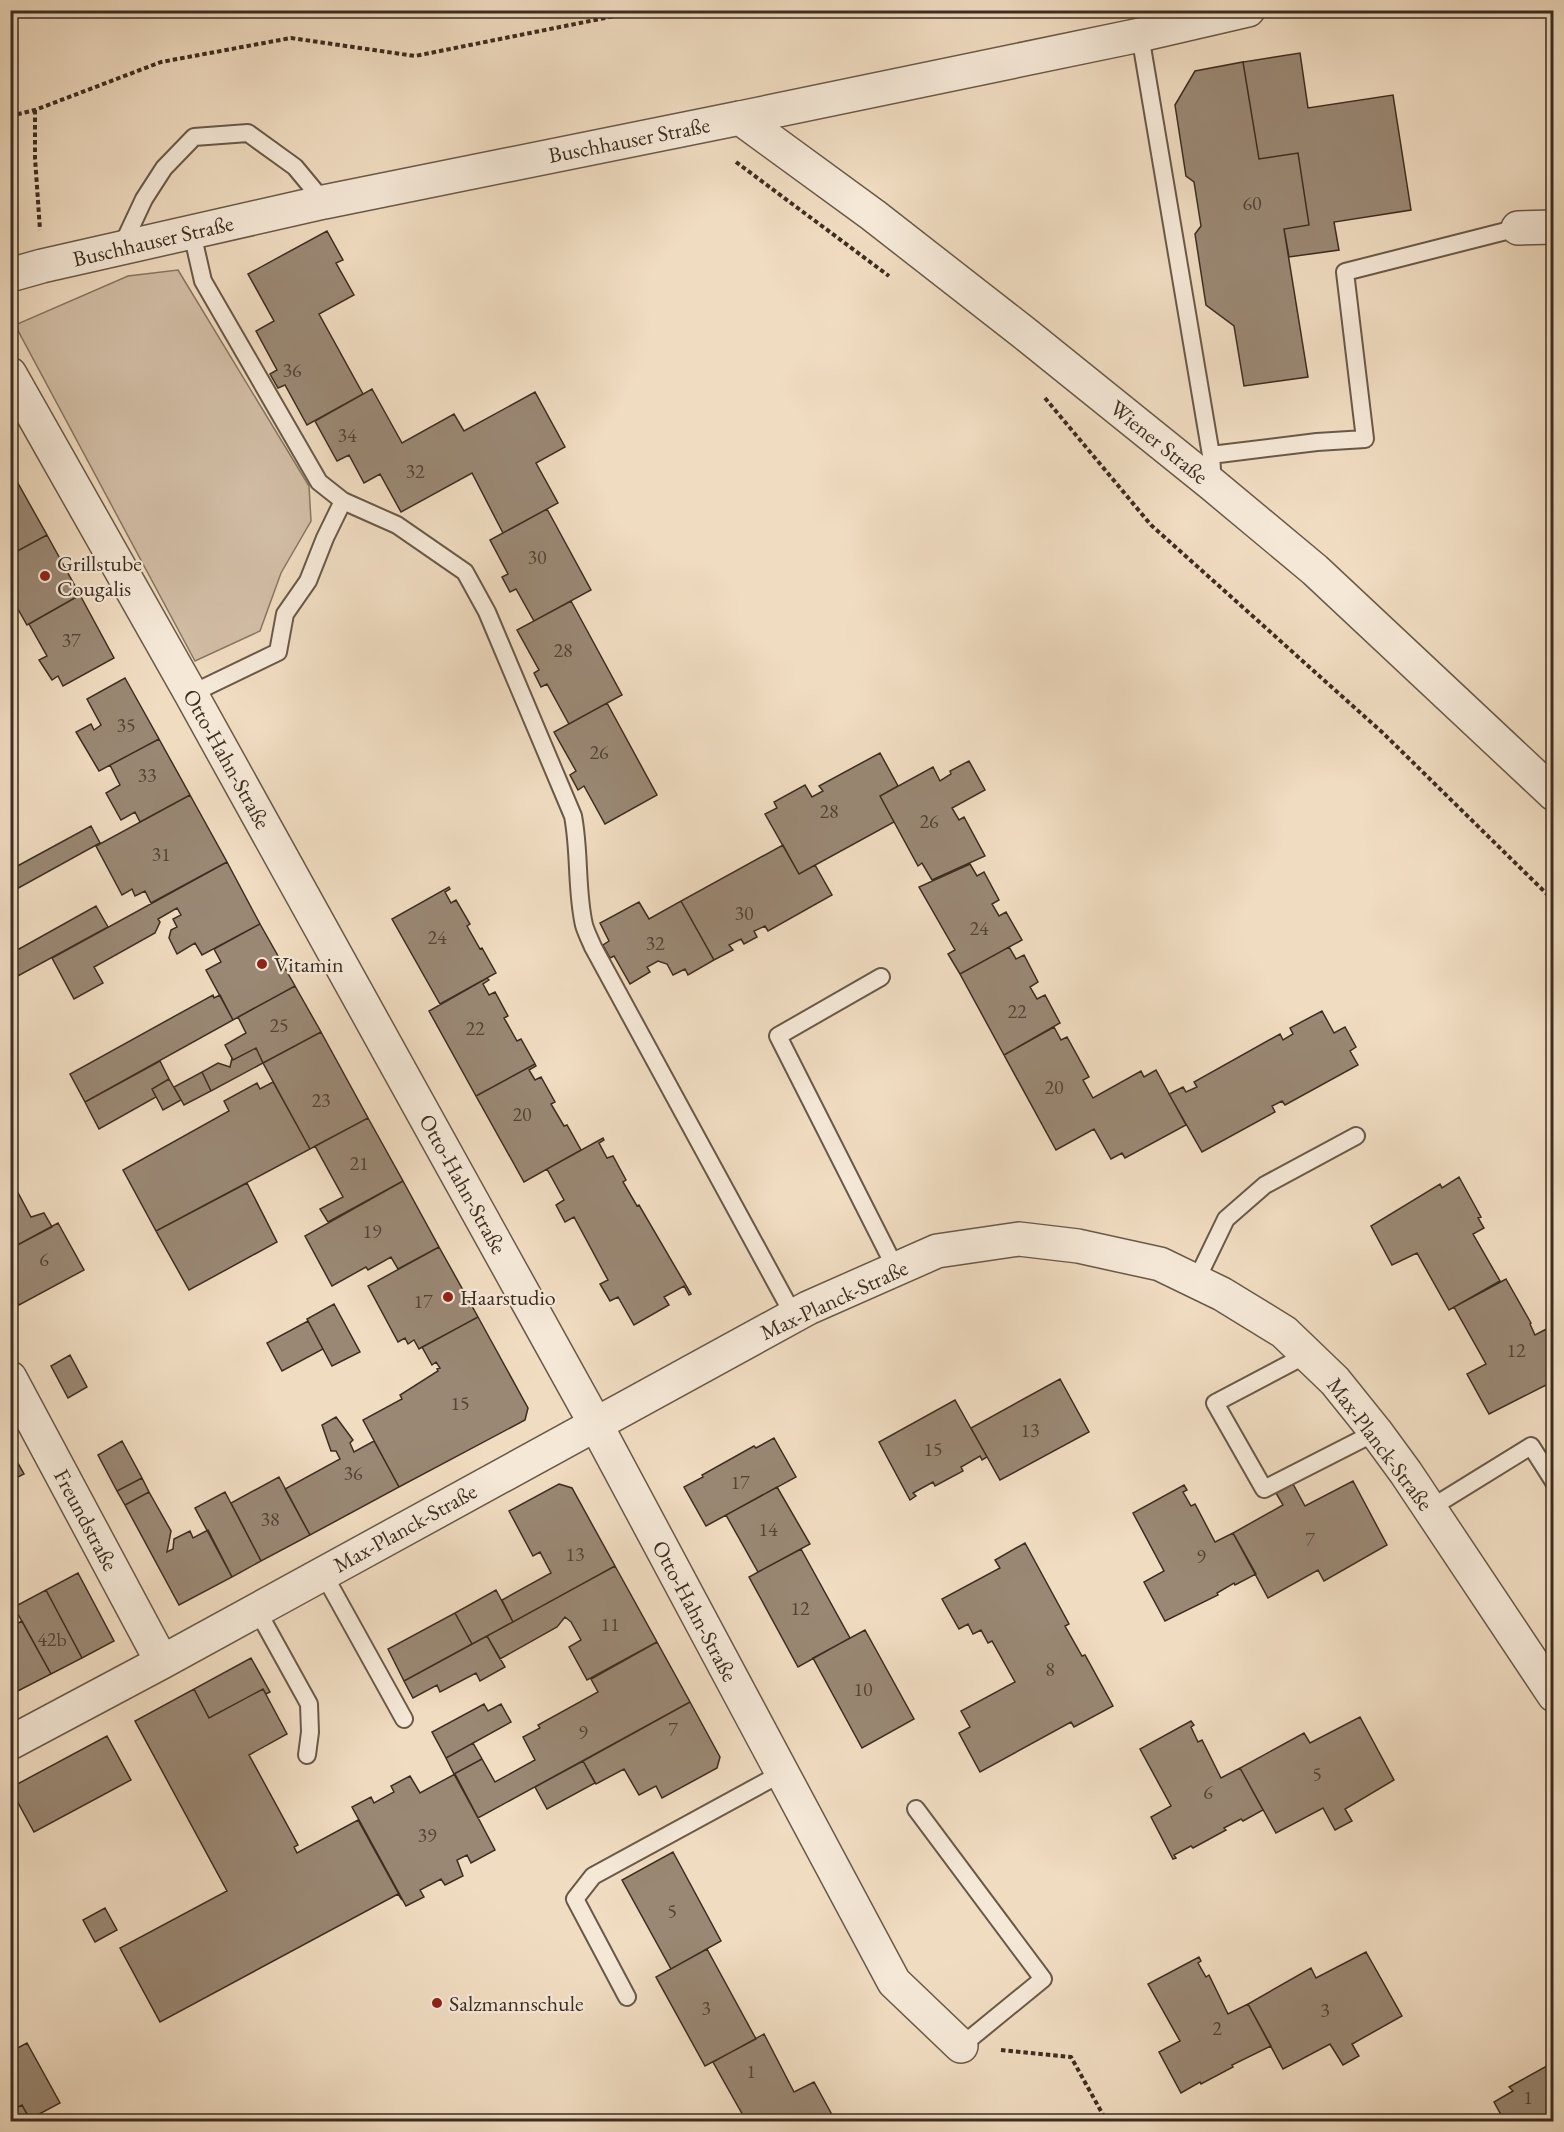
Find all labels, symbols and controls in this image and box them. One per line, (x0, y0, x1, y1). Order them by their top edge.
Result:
street label: Buschhauser Straße (546, 110, 713, 170)
house number: 60 (1242, 190, 1262, 216)
street label: Buschhauser Straße (70, 208, 237, 274)
house number: 36 (282, 357, 302, 383)
street label: Wiener Straße (1104, 393, 1215, 491)
house number: 34 (337, 422, 357, 448)
house number: 32 (405, 458, 425, 484)
house number: 30 (527, 544, 547, 570)
place label: Grillstube Cougalis (57, 549, 142, 603)
marker: Grillstube Cougalis (38, 569, 52, 583)
house number: 37 (61, 627, 81, 653)
house number: 28 (553, 637, 573, 663)
street label: Otto-Hahn-Straße (176, 684, 278, 835)
house number: 35 (116, 712, 136, 738)
house number: 26 (589, 739, 609, 765)
house number: 33 (137, 762, 157, 788)
house number: 28 (819, 798, 839, 824)
house number: 26 (919, 808, 939, 834)
house number: 31 (151, 841, 171, 867)
house number: 30 (734, 900, 754, 926)
house number: 24 (969, 915, 989, 941)
house number: 24 (427, 924, 447, 950)
house number: 32 (645, 930, 665, 956)
place label: Vitamin (274, 950, 344, 979)
marker: Vitamin (255, 957, 269, 971)
house number: 22 (1007, 998, 1027, 1024)
house number: 25 (269, 1012, 289, 1038)
house number: 22 (465, 1015, 485, 1041)
house number: 20 (1044, 1074, 1064, 1100)
house number: 23 (311, 1087, 331, 1113)
house number: 20 (512, 1101, 532, 1127)
street label: Otto-Hahn-Straße (412, 1109, 514, 1260)
house number: 21 (349, 1150, 369, 1176)
house number: 19 (362, 1218, 382, 1244)
house number: 6 (39, 1246, 49, 1272)
street label: Max-Planck-Straße (756, 1253, 913, 1347)
place label: Haarstudio (460, 1283, 556, 1312)
house number: 17 (413, 1288, 433, 1314)
marker: Haarstudio (441, 1290, 455, 1304)
house number: 12 (1506, 1337, 1526, 1363)
street label: Max-Planck-Straße (1320, 1372, 1440, 1517)
house number: 15 (450, 1390, 470, 1416)
house number: 13 (1020, 1417, 1040, 1443)
house number: 15 (923, 1436, 943, 1462)
house number: 36 (343, 1460, 363, 1486)
street label: Freundstraße (47, 1464, 125, 1576)
house number: 17 (730, 1469, 750, 1495)
street label: Max-Planck-Straße (328, 1476, 482, 1579)
house number: 38 (260, 1506, 280, 1532)
house number: 14 (758, 1516, 778, 1542)
house number: 7 (1305, 1526, 1315, 1552)
street label: Otto-Hahn-Straße (646, 1535, 745, 1687)
house number: 13 (565, 1541, 585, 1567)
house number: 9 (1196, 1543, 1206, 1569)
house number: 12 (790, 1595, 810, 1621)
house number: 11 (600, 1611, 620, 1637)
house number: 42b (37, 1626, 67, 1652)
house number: 8 (1045, 1656, 1055, 1682)
house number: 10 (853, 1676, 873, 1702)
house number: 7 (668, 1716, 678, 1742)
house number: 9 (578, 1719, 588, 1745)
house number: 5 (1312, 1761, 1322, 1787)
house number: 6 (1203, 1779, 1213, 1805)
house number: 39 (417, 1822, 437, 1848)
house number: 5 (667, 1898, 677, 1924)
place label: Salzmannschule (449, 1989, 584, 2018)
house number: 3 (701, 1995, 711, 2021)
marker: Salzmannschule (430, 1996, 444, 2010)
house number: 3 (1320, 1997, 1330, 2023)
house number: 2 (1212, 2015, 1222, 2041)
house number: 1 (746, 2058, 756, 2084)
house number: 1 (1523, 2084, 1533, 2110)

